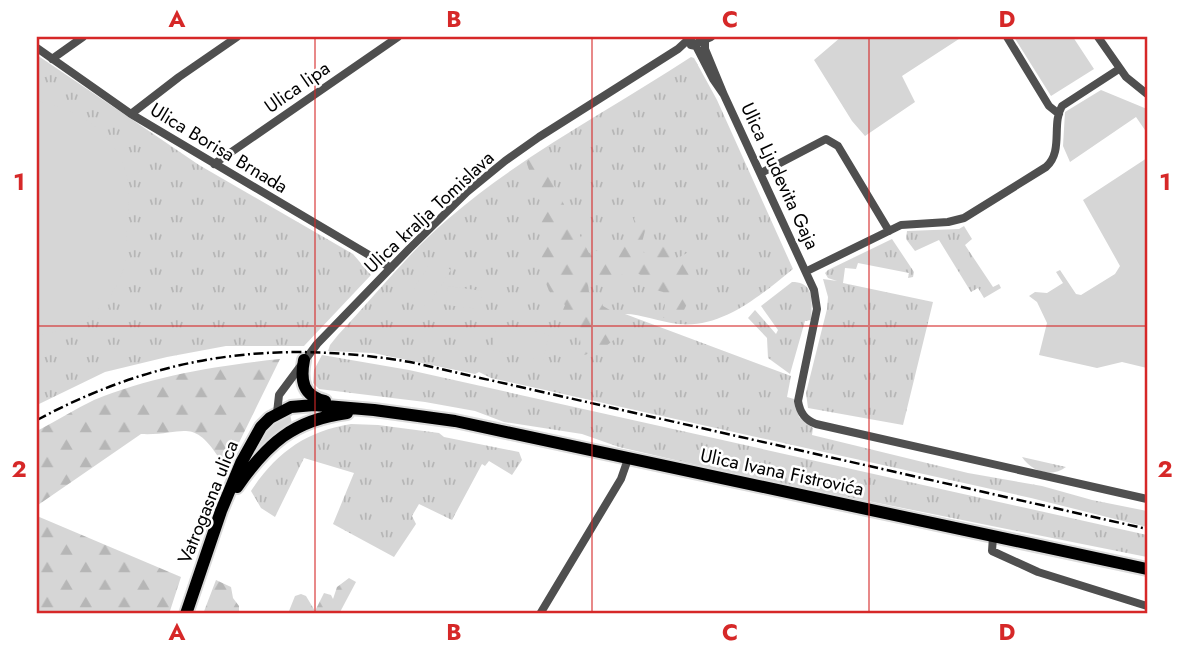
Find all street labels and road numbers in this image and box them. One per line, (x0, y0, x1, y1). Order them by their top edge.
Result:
street label: Ulica lipa (259, 55, 335, 119)
street label: Ulica Borisa Brnada (145, 96, 293, 200)
street label: Ulica Ljudevita Gaja (734, 98, 826, 254)
street label: Ulica kralja Tomislava (358, 145, 500, 279)
street label: Vatrogasna ulica (171, 436, 245, 568)
street label: Ulica Ivana Fistrovića (698, 441, 866, 503)

